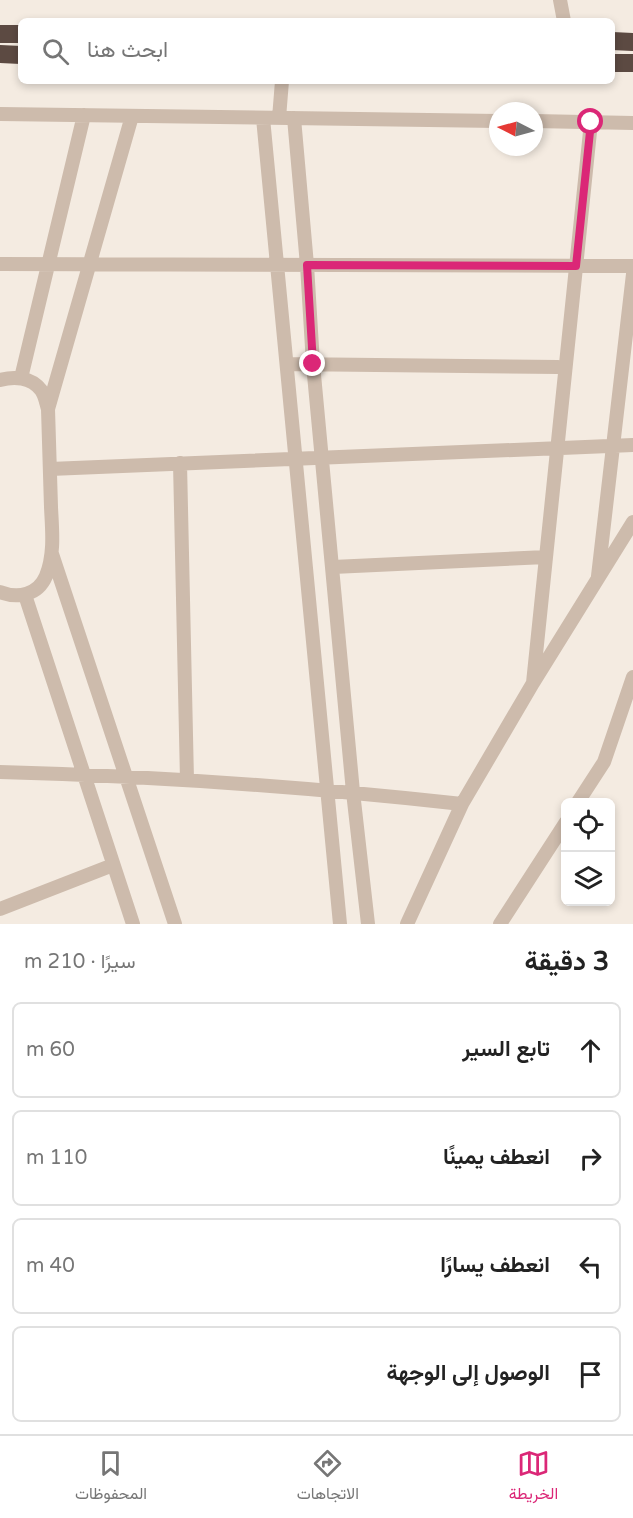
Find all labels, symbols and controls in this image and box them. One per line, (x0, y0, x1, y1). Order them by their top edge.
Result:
search box (18, 18, 615, 84)
icon: search (39, 35, 72, 68)
text: ابحث هنا (87, 37, 168, 63)
north arrow (489, 102, 543, 156)
route start (577, 108, 603, 134)
route end (299, 350, 325, 376)
map controls (561, 798, 615, 906)
button: locate (561, 798, 615, 852)
button: layers (561, 852, 615, 906)
text: 3 دقيقة (525, 946, 609, 977)
text: سيرًا · 210 m (24, 950, 136, 974)
icon: ahead (574, 1034, 607, 1067)
text: تابع السير (462, 1036, 550, 1062)
text: 60 m (26, 1038, 75, 1062)
icon: right (574, 1142, 607, 1175)
text: انعطف يمينًا (443, 1144, 550, 1170)
text: 110 m (26, 1146, 87, 1170)
icon: left (574, 1250, 607, 1283)
text: انعطف يسارًا (440, 1252, 550, 1278)
text: 40 m (26, 1254, 75, 1278)
icon: arrive (574, 1358, 607, 1391)
text: الوصول إلى الوجهة (386, 1360, 550, 1386)
tab: المحفوظات (75, 1447, 147, 1508)
tab: الاتجاهات (297, 1447, 359, 1508)
tab: الخريطة (509, 1447, 558, 1508)

